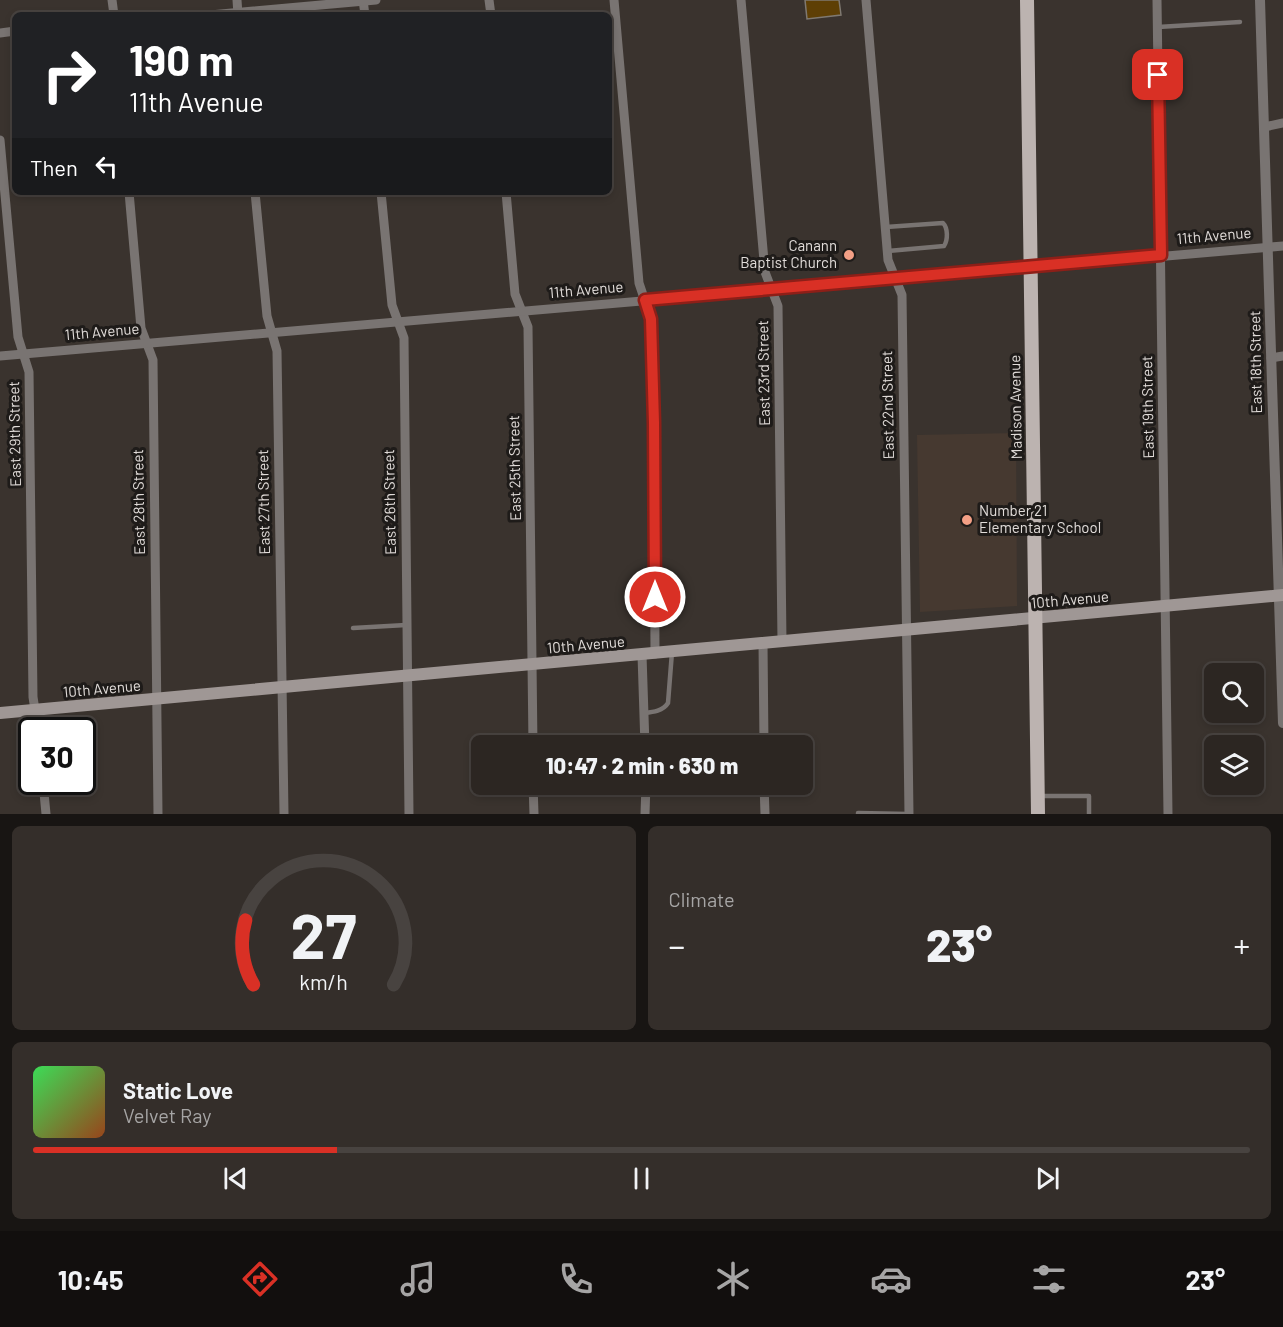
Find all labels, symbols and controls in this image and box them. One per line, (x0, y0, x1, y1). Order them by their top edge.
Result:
text: 190 m (129, 34, 234, 84)
icon: right (30, 36, 108, 114)
pin (1132, 49, 1183, 100)
icon: arrive (1141, 58, 1174, 91)
text: 11th Avenue (129, 85, 264, 117)
icon: left (90, 150, 123, 183)
text: Then (30, 154, 78, 180)
street label: 11th Avenue (1176, 223, 1252, 247)
place label: Canann Baptist Church (740, 236, 837, 271)
marker: Canann Baptist Church (842, 248, 856, 262)
street label: 11th Avenue (548, 277, 624, 301)
street label: East 18th Street (1245, 310, 1265, 414)
street label: 11th Avenue (64, 319, 140, 343)
street label: East 23rd Street (753, 320, 773, 426)
street label: East 22nd Street (877, 351, 897, 459)
street label: Madison Avenue (1005, 355, 1025, 459)
street label: East 19th Street (1137, 355, 1157, 459)
street label: East 29th Street (4, 381, 24, 487)
street label: East 25th Street (504, 415, 524, 521)
street label: East 28th Street (128, 449, 148, 555)
street label: East 27th Street (253, 449, 273, 555)
street label: East 26th Street (379, 449, 399, 555)
place label: Number 21 Elementary School (979, 501, 1101, 536)
marker: Number 21 Elementary School (960, 513, 974, 527)
position arrow (623, 565, 687, 629)
street label: 10th Avenue (1030, 587, 1110, 611)
street label: 10th Avenue (546, 632, 626, 656)
map controls (1204, 663, 1264, 795)
button: search (1204, 663, 1264, 723)
street label: 10th Avenue (62, 676, 142, 700)
speed limit sign: 30 (18, 717, 96, 795)
button: layers (1204, 735, 1264, 795)
text: 10:47 · 2 min · 630 m (546, 752, 738, 778)
text: Climate (669, 887, 735, 911)
text: 27 (291, 897, 357, 971)
text: 23° (926, 917, 992, 971)
text: − (669, 925, 685, 965)
text: + (1233, 925, 1250, 965)
text: km/h (299, 969, 348, 994)
text: Static Love (123, 1077, 233, 1103)
text: Velvet Ray (123, 1103, 212, 1127)
icon: previous (219, 1162, 252, 1195)
icon: pause (625, 1162, 658, 1195)
icon: next (1031, 1162, 1064, 1195)
icon: directions (239, 1258, 281, 1300)
icon: music (397, 1258, 439, 1300)
icon: phone (555, 1258, 597, 1300)
icon: climate (712, 1258, 754, 1300)
icon: car (870, 1258, 912, 1300)
icon: filters (1028, 1258, 1070, 1300)
text: 10:45 (58, 1263, 124, 1295)
text: 23° (1186, 1263, 1225, 1295)

